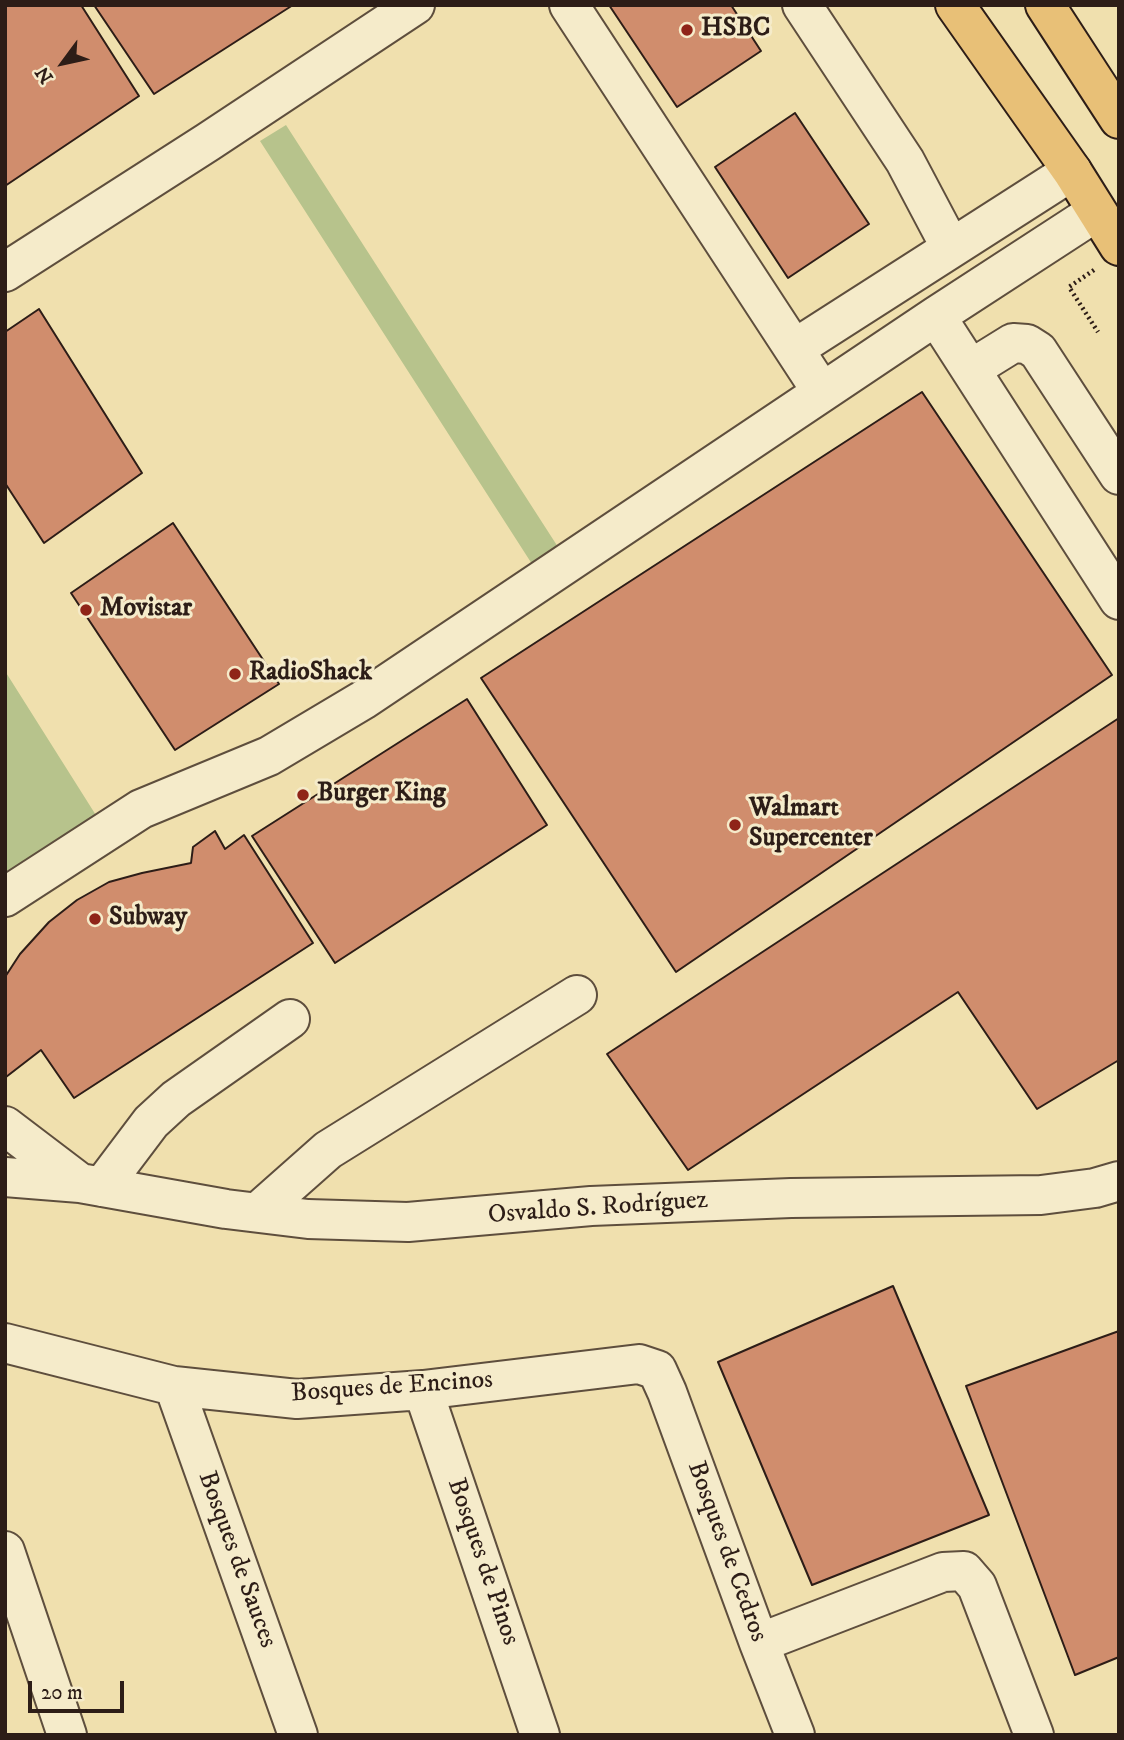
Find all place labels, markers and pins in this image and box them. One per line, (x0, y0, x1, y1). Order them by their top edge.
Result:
place label: HSBC (701, 14, 770, 46)
marker: HSBC (679, 22, 695, 38)
place label: Movistar (100, 594, 192, 626)
marker: Movistar (78, 602, 94, 618)
place label: RadioShack (249, 658, 372, 690)
marker: RadioShack (227, 666, 243, 682)
place label: Burger King (317, 779, 446, 811)
marker: Burger King (295, 787, 311, 803)
place label: Walmart Supercenter (749, 794, 873, 856)
marker: Walmart Supercenter (727, 817, 743, 833)
place label: Subway (109, 903, 187, 935)
marker: Subway (87, 911, 103, 927)

